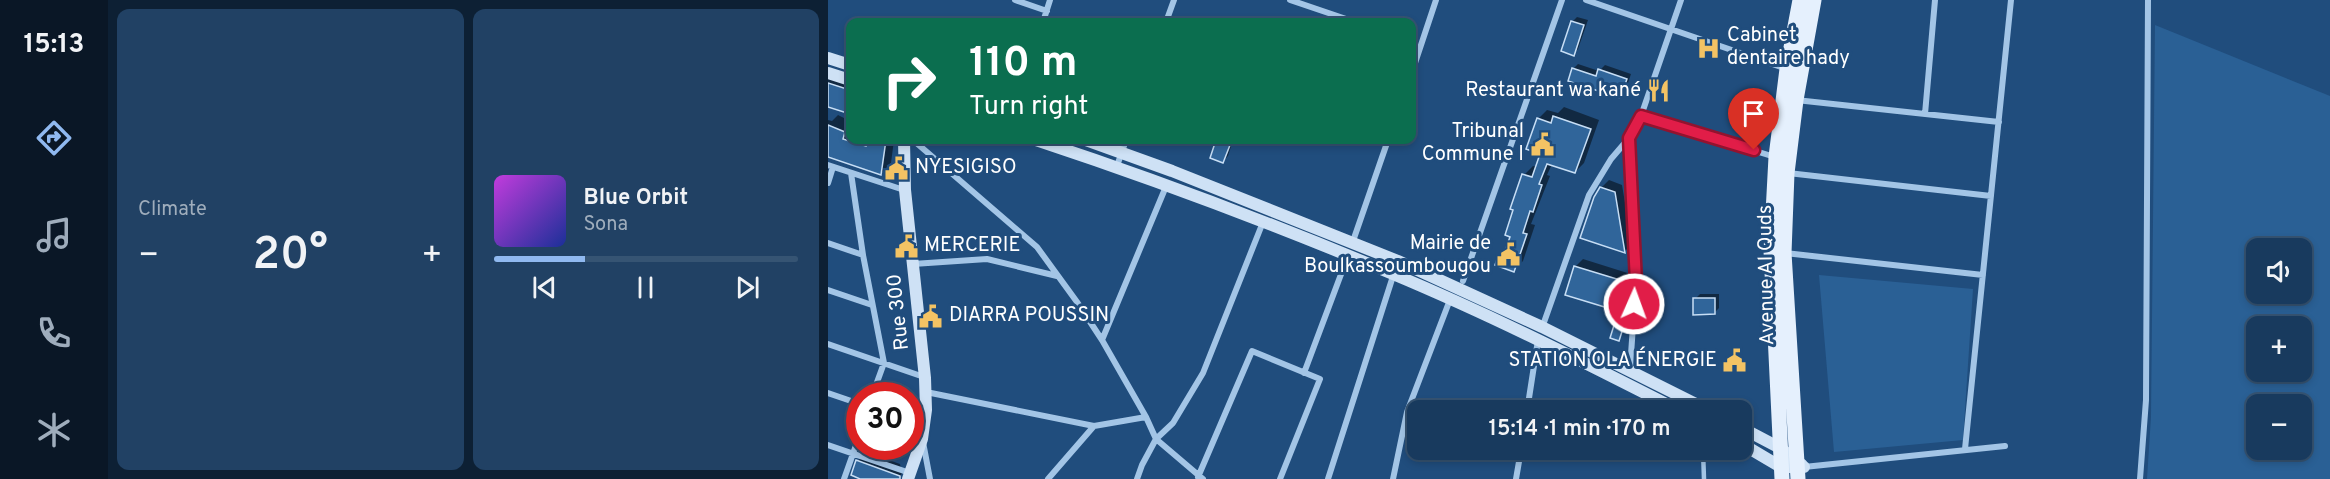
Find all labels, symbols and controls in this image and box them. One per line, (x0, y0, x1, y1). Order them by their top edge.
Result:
place label: Cabinet dentaire hady (1727, 23, 1850, 72)
text: 15:13 (24, 28, 84, 62)
hospital icon: Cabinet dentaire hady (1696, 35, 1722, 61)
text: 110 m (969, 38, 1078, 91)
icon: right (870, 42, 948, 120)
place label: Restaurant wa kané (1465, 78, 1641, 104)
restaurant icon: Restaurant wa kané (1646, 78, 1672, 104)
pin (1728, 88, 1779, 150)
text: Turn right (969, 90, 1088, 124)
icon: arrive (1737, 97, 1770, 130)
icon: directions (33, 117, 75, 159)
place label: Tribunal Commune I (1422, 119, 1524, 168)
public building icon: Tribunal Commune I (1529, 131, 1555, 157)
public building icon: NYESIGISO (884, 155, 910, 181)
place label: NYESIGISO (915, 155, 1017, 181)
text: Blue Orbit (584, 185, 688, 212)
text: Climate (138, 197, 207, 223)
street label: Avenue Al Quds (1753, 204, 1781, 346)
text: Sona (584, 212, 628, 238)
icon: music (33, 214, 75, 256)
text: 20° (252, 228, 328, 285)
place label: Mairie de Boulkassoumbougou (1304, 231, 1491, 280)
public building icon: MERCERIE (893, 233, 919, 259)
place label: MERCERIE (924, 233, 1020, 259)
text: − (138, 236, 159, 278)
text: + (421, 236, 442, 278)
map controls (2246, 238, 2312, 460)
button: sound (2246, 238, 2312, 304)
public building icon: Mairie de Boulkassoumbougou (1496, 242, 1522, 268)
icon: previous (528, 271, 561, 304)
icon: pause (629, 271, 662, 304)
icon: next (731, 271, 764, 304)
street label: Rue 300 (882, 272, 916, 352)
position arrow (1602, 272, 1666, 336)
public building icon: DIARRA POUSSIN (918, 303, 944, 329)
place label: DIARRA POUSSIN (949, 303, 1109, 329)
icon: phone (33, 312, 75, 354)
button: + (2246, 316, 2312, 382)
place label: STATION OLA ÉNERGIE (1509, 346, 1717, 374)
public building icon: STATION OLA ÉNERGIE (1722, 348, 1748, 374)
speed limit sign: 30 (846, 382, 924, 460)
button: − (2246, 394, 2312, 460)
icon: climate (33, 409, 75, 451)
text: 15:14 · 1 min · 170 m (1488, 416, 1671, 443)

